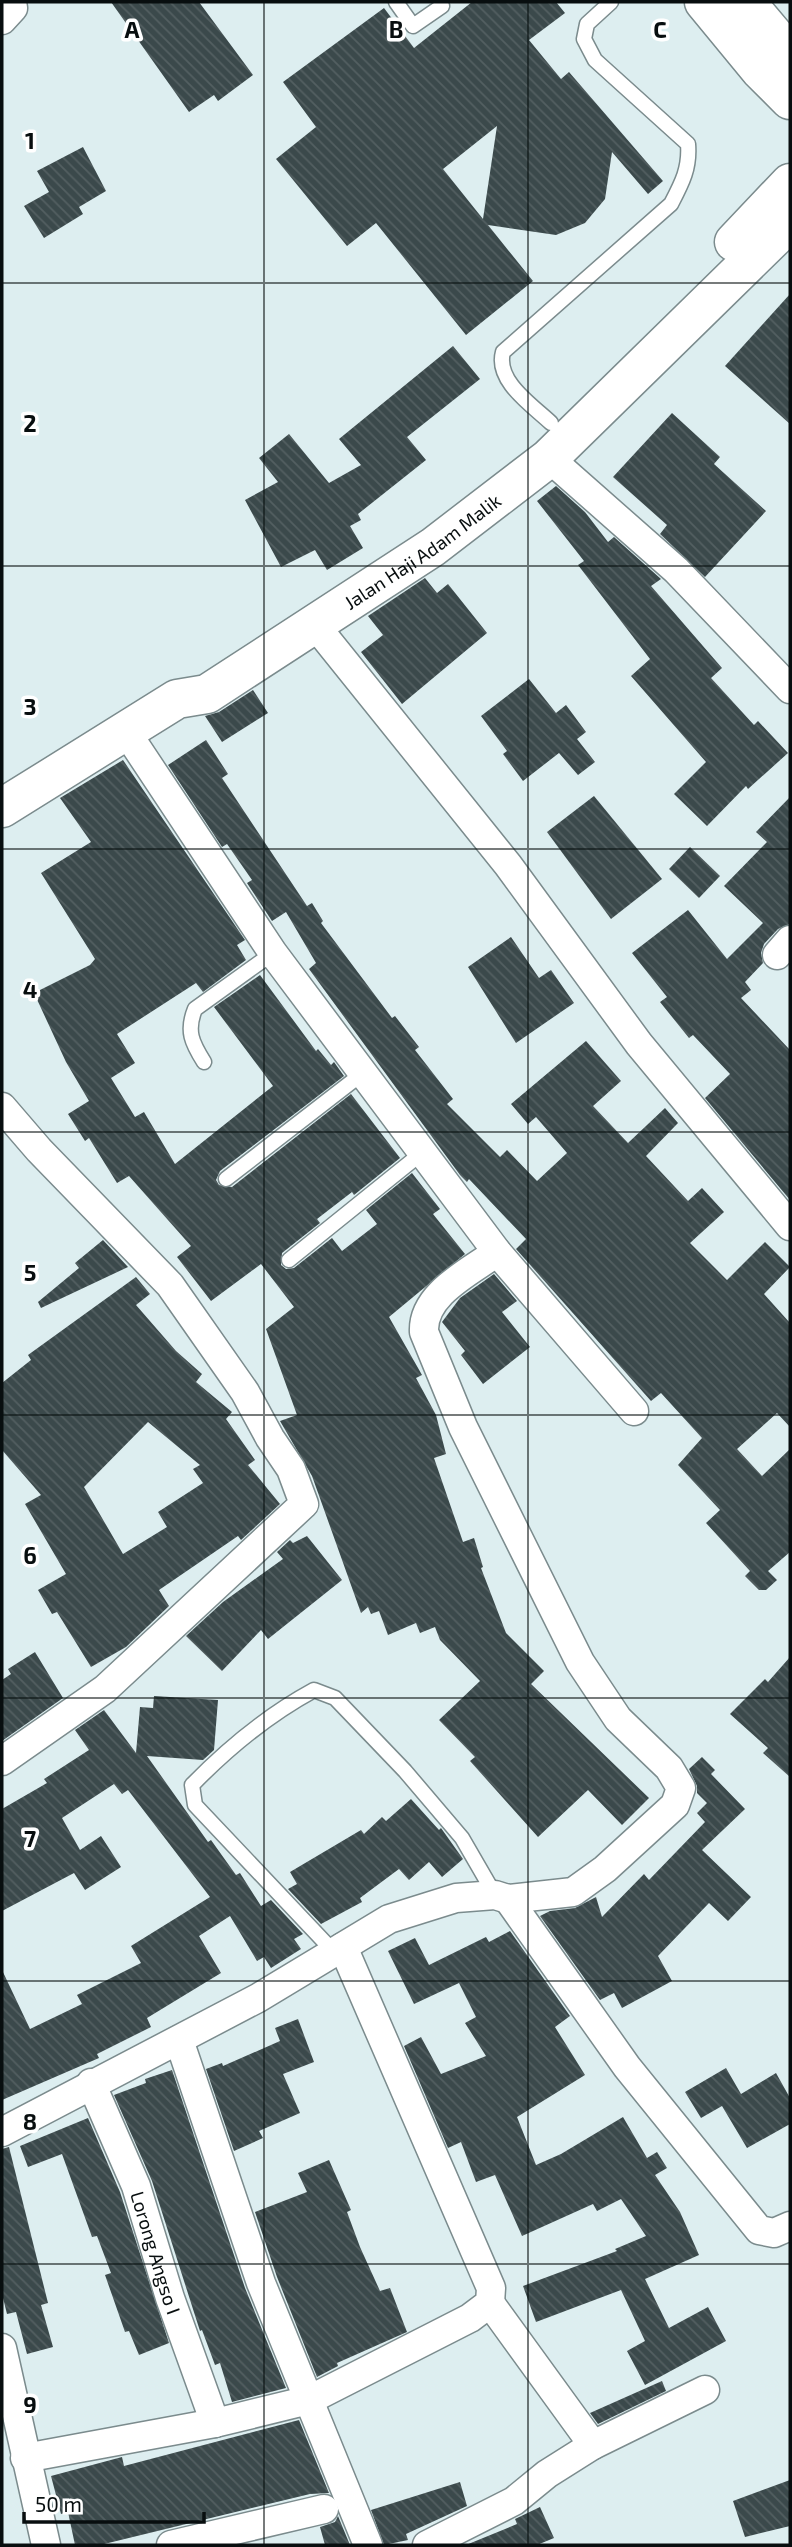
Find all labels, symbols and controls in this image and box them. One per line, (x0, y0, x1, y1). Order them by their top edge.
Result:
text: A (124, 15, 140, 43)
text: B (389, 15, 403, 43)
text: C (653, 15, 667, 43)
text: 1 (25, 126, 35, 154)
text: 2 (23, 409, 37, 437)
street label: Jalan Haji Adam Malik (339, 488, 505, 613)
text: 3 (23, 692, 37, 720)
text: 4 (23, 975, 37, 1003)
text: 5 (24, 1258, 36, 1286)
text: 6 (23, 1541, 37, 1569)
text: 7 (24, 1824, 36, 1852)
text: 8 (23, 2107, 37, 2135)
street label: Lorong Angso I (127, 2188, 186, 2317)
text: 9 (23, 2390, 37, 2418)
scale bar (24, 2480, 205, 2524)
text: 50 m (35, 2491, 82, 2516)

